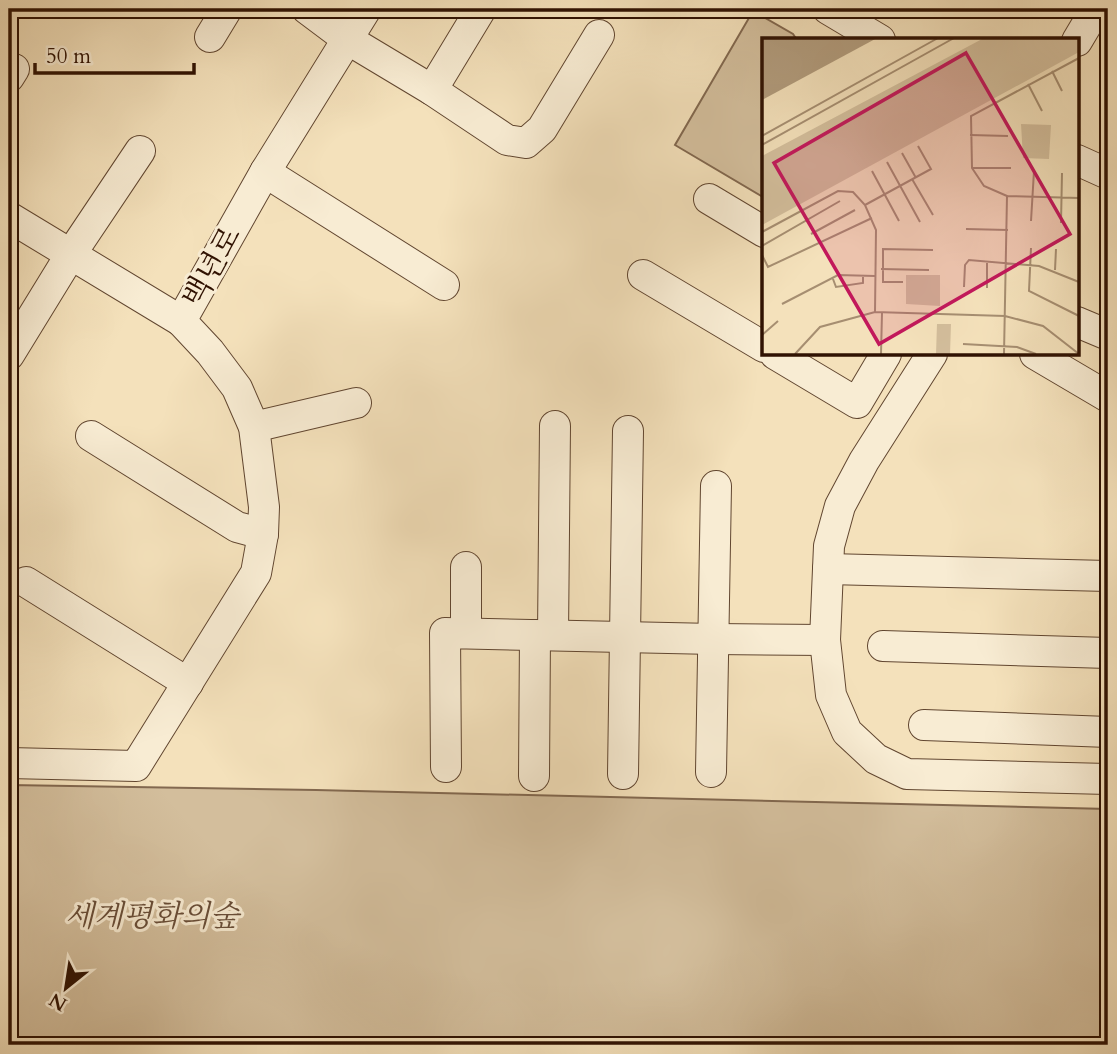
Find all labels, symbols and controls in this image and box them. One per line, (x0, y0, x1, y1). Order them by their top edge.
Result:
scale bar (35, 32, 194, 76)
inset map (762, 38, 1078, 355)
text: 50 m (46, 42, 91, 71)
street label: 백년로 (173, 219, 251, 315)
park label: 세계평화의숲 (65, 896, 242, 937)
north arrow (32, 953, 102, 1023)
text: N (44, 986, 72, 1017)

